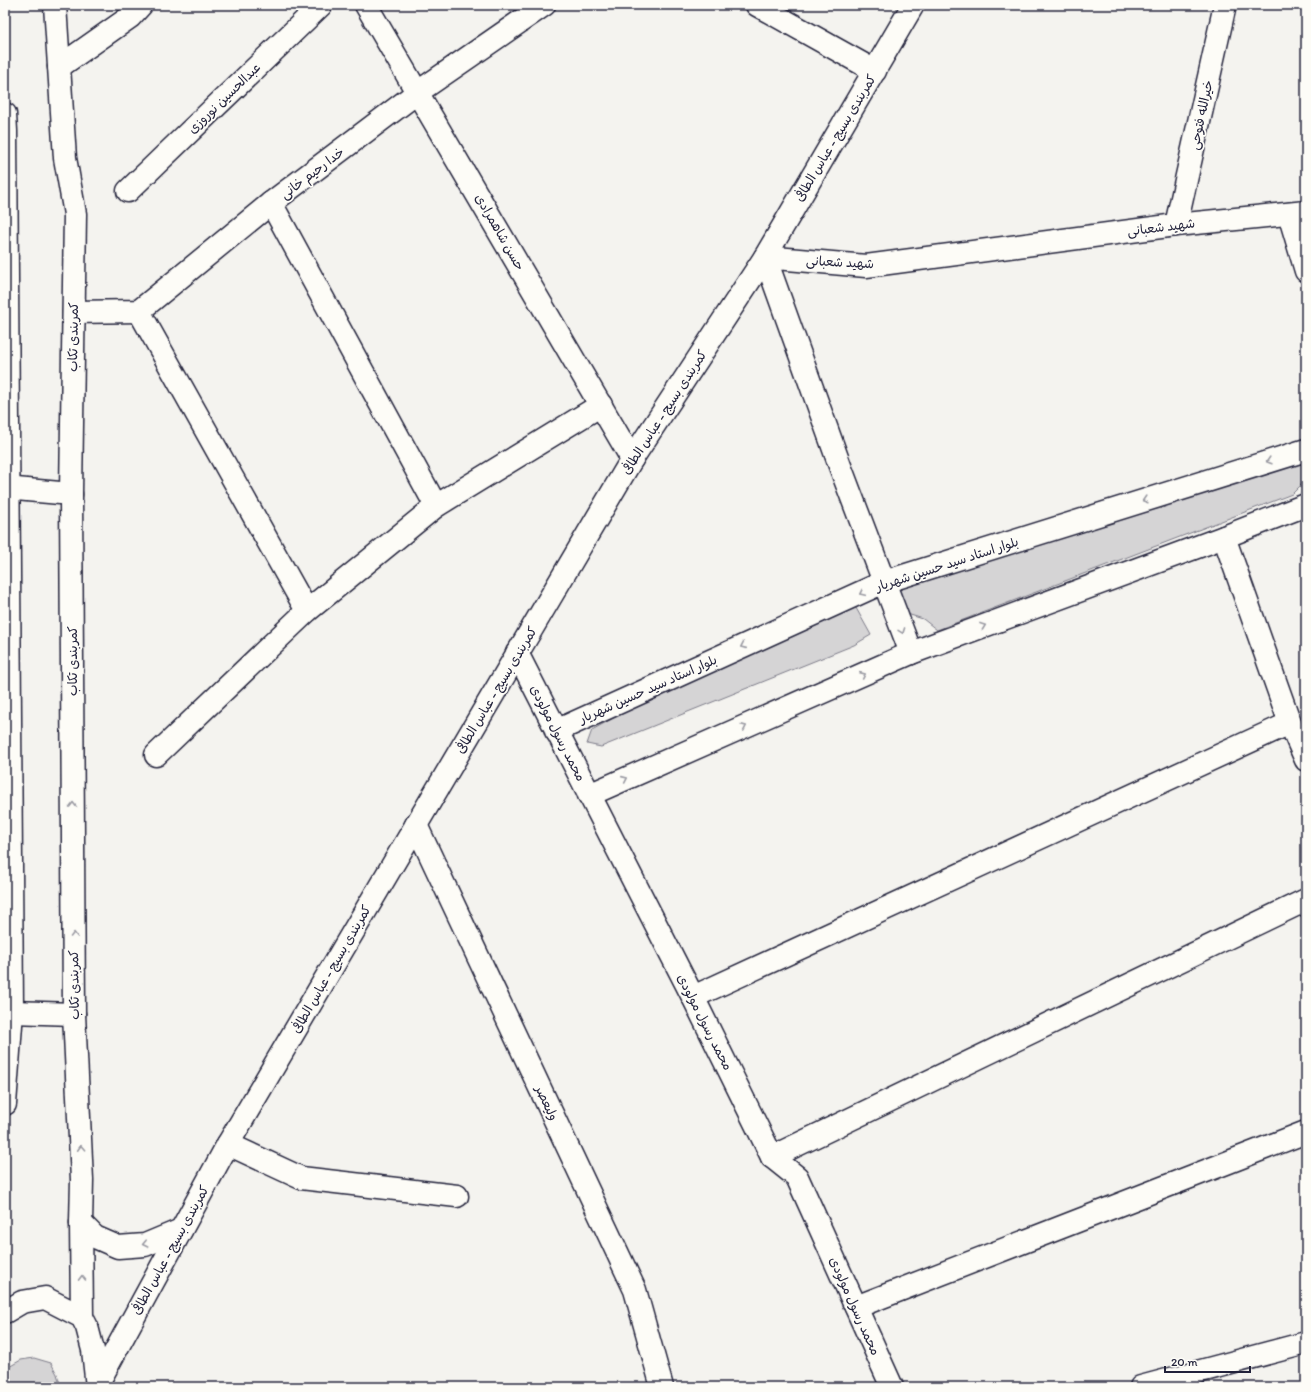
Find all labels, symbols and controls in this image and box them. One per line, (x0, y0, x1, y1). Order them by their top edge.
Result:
street label: عبدالحسین نوروزی (185, 60, 264, 137)
street label: کمربندی بسیج - عباس الطافی (790, 71, 881, 205)
street label: خیرالله فتوحی (1186, 79, 1218, 152)
street label: خدا رحیم خانی (277, 144, 349, 204)
street label: حسن شاهمرادی (472, 191, 528, 273)
street label: شهید شعبانی (1126, 215, 1196, 241)
street label: شهید شعبانی (805, 253, 874, 273)
street label: کمربندی تکاب (65, 302, 82, 372)
street label: کمربندی بسیج - عباس الطافی (617, 346, 712, 478)
one-way arrow (1265, 457, 1272, 465)
one-way arrow (1141, 495, 1148, 504)
street label: بلوار استاد سید حسین شهریار (873, 534, 1021, 595)
one-way arrow (858, 588, 865, 596)
street label: کمربندی بسیج - عباس الطافی (451, 623, 542, 757)
one-way arrow (980, 623, 987, 631)
street label: کمربندی تکاب (65, 626, 81, 696)
one-way arrow (898, 627, 906, 634)
one-way arrow (740, 641, 748, 649)
street label: بلوار استاد سید حسین شهریار (576, 652, 720, 728)
one-way arrow (859, 671, 866, 679)
street label: محمد رسول مولودی (526, 682, 589, 784)
one-way arrow (739, 724, 747, 732)
one-way arrow (621, 776, 628, 784)
one-way arrow (69, 802, 77, 808)
street label: کمربندی بسیج - عباس الطافی (287, 901, 376, 1037)
one-way arrow (70, 932, 78, 938)
street label: کمربندی تکاب (66, 949, 83, 1020)
street label: محمد رسول مولودی (673, 971, 736, 1073)
street label: ولیعصر (531, 1082, 562, 1123)
one-way arrow (76, 1145, 85, 1151)
street label: کمربندی بسیج - عباس الطافی (127, 1182, 214, 1318)
one-way arrow (141, 1239, 148, 1248)
street label: محمد رسول مولودی (826, 1254, 883, 1358)
one-way arrow (78, 1275, 86, 1281)
scale bar (1165, 1348, 1250, 1374)
text: 20 m (1171, 1355, 1198, 1369)

